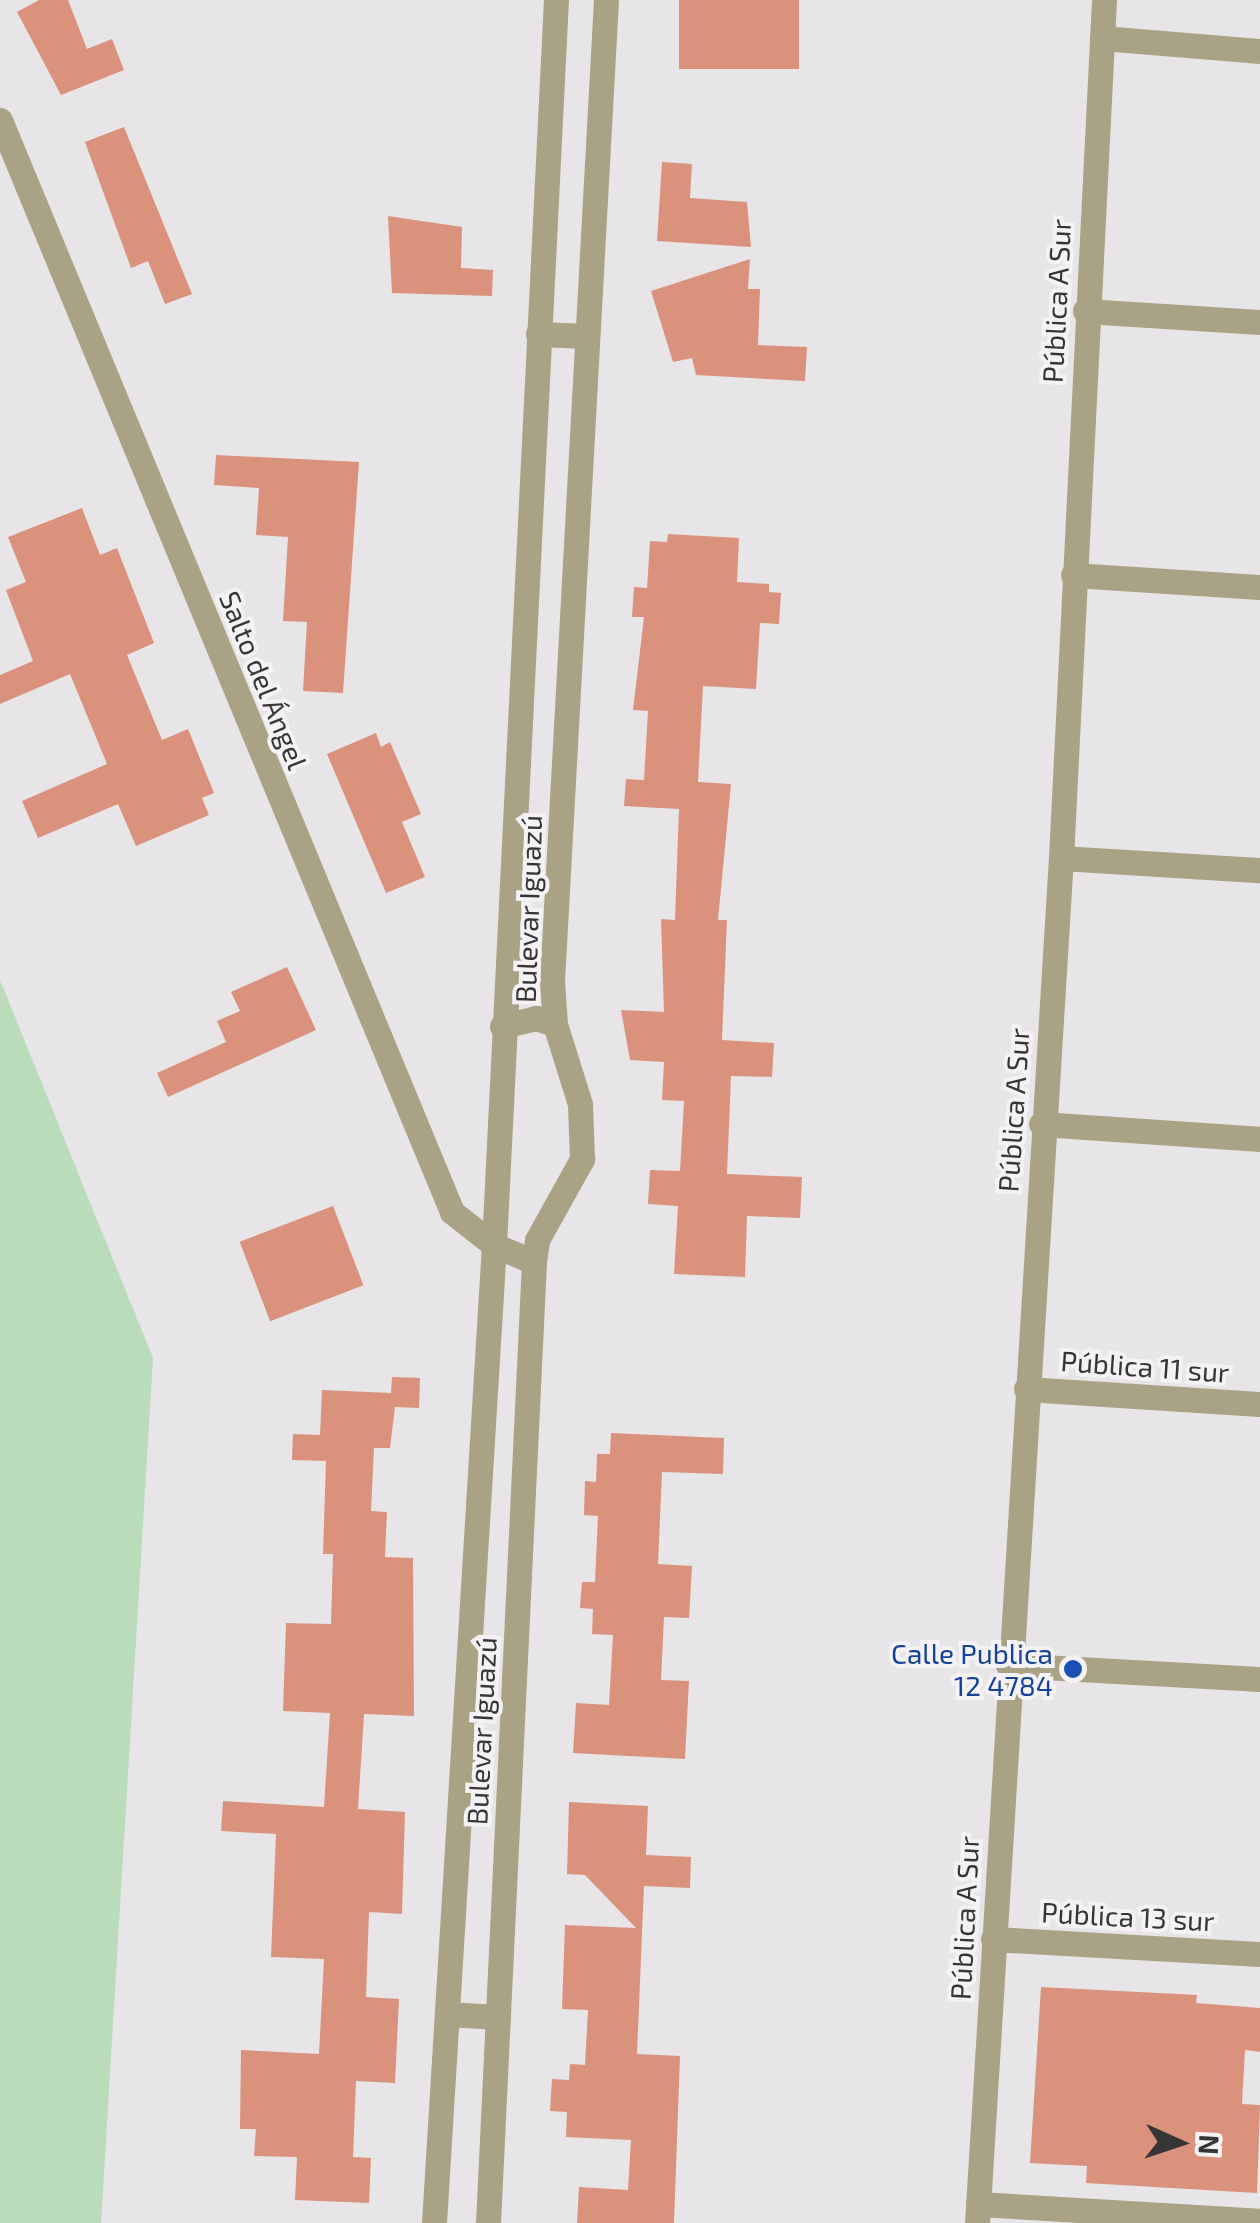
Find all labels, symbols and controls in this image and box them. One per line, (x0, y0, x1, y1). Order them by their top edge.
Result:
street label: Pública A Sur (1035, 217, 1077, 385)
street label: Salto del Ángel (213, 586, 315, 774)
street label: Bulevar Iguazú (508, 814, 548, 1004)
street label: Pública A Sur (990, 1026, 1036, 1194)
street label: Pública 11 sur (1060, 1343, 1230, 1389)
street label: Bulevar Iguazú (459, 1636, 503, 1826)
place label: Calle Publica 12 4784 (891, 1636, 1053, 1702)
marker: Calle Publica 12 4784 (1062, 1658, 1084, 1680)
street label: Pública A Sur (943, 1834, 985, 2002)
street label: Pública 13 sur (1041, 1895, 1215, 1937)
north arrow (1130, 2093, 1230, 2193)
text: N (1192, 2134, 1227, 2156)

